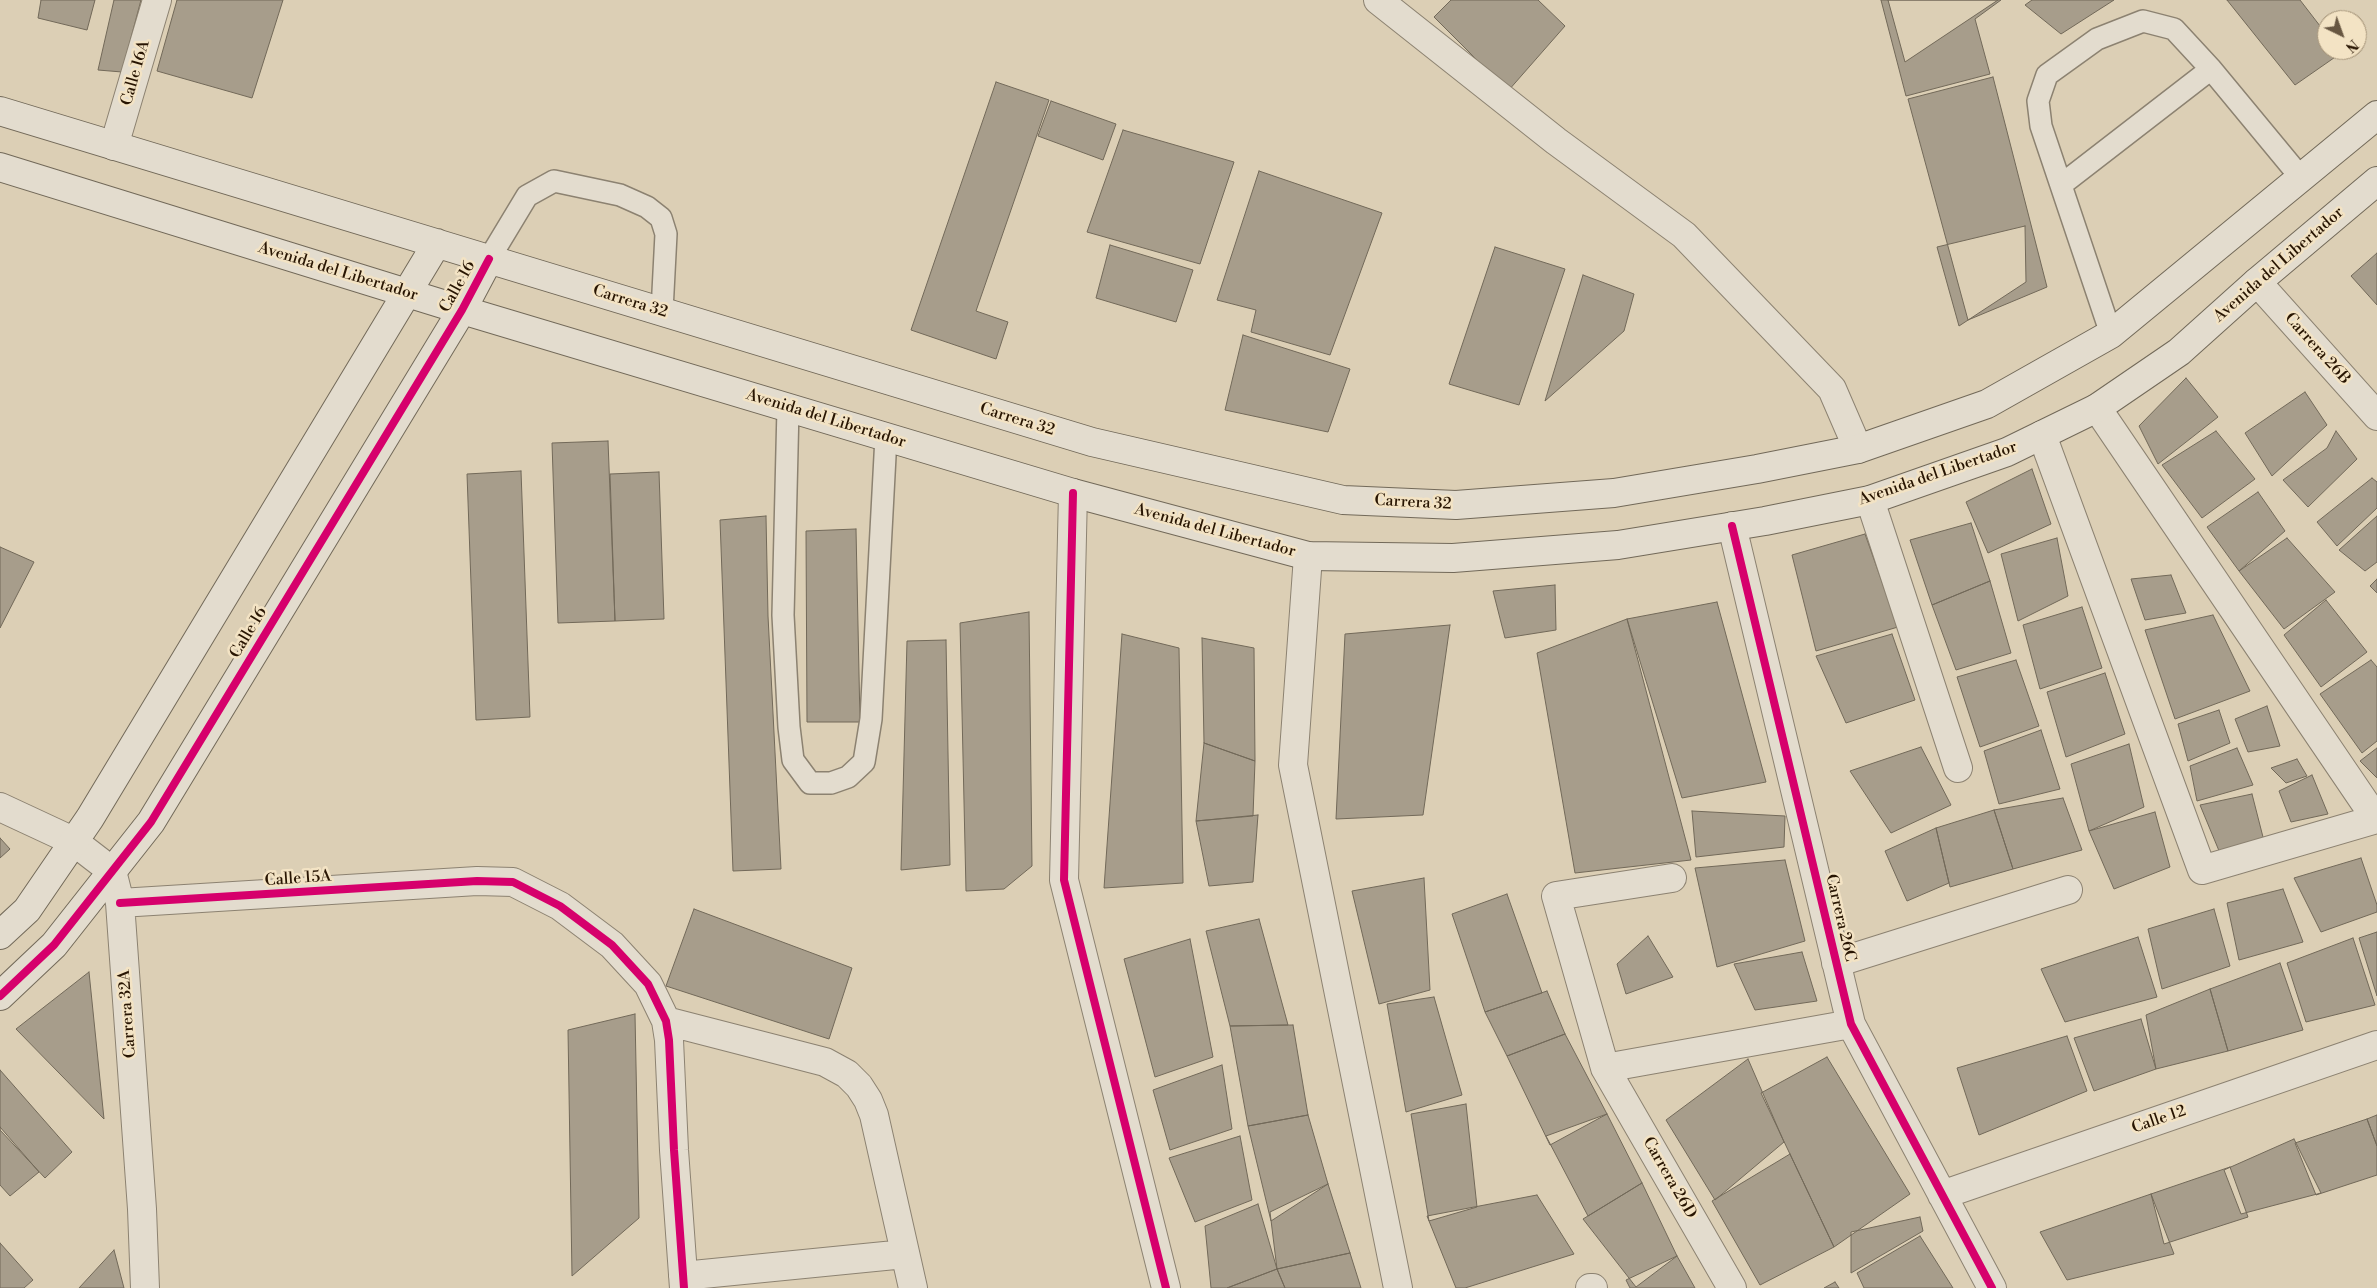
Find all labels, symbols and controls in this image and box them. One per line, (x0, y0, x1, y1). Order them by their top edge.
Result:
north arrow (2317, 10, 2367, 60)
text: N (2341, 35, 2362, 56)
street label: Calle 16A (118, 38, 154, 108)
street label: Avenida del Libertador (2210, 203, 2348, 327)
street label: Avenida del Libertador (256, 239, 420, 305)
street label: Calle 16 (436, 258, 480, 316)
street label: Carrera 32 (590, 282, 670, 322)
street label: Carrera 26B (2280, 309, 2354, 389)
street label: Avenida del Libertador (744, 386, 908, 452)
street label: Carrera 32 (977, 400, 1057, 440)
street label: Avenida del Libertador (1856, 438, 2020, 510)
street label: Carrera 32 (1374, 491, 1452, 515)
street label: Avenida del Libertador (1132, 500, 1298, 562)
street label: Calle 16 (226, 604, 272, 662)
street label: Calle 15A (264, 867, 332, 891)
street label: Carrera 26C (1821, 872, 1859, 964)
street label: Carrera 32A (115, 969, 141, 1059)
street label: Calle 12 (2129, 1102, 2189, 1138)
street label: Carrera 26D (1638, 1134, 1700, 1222)

